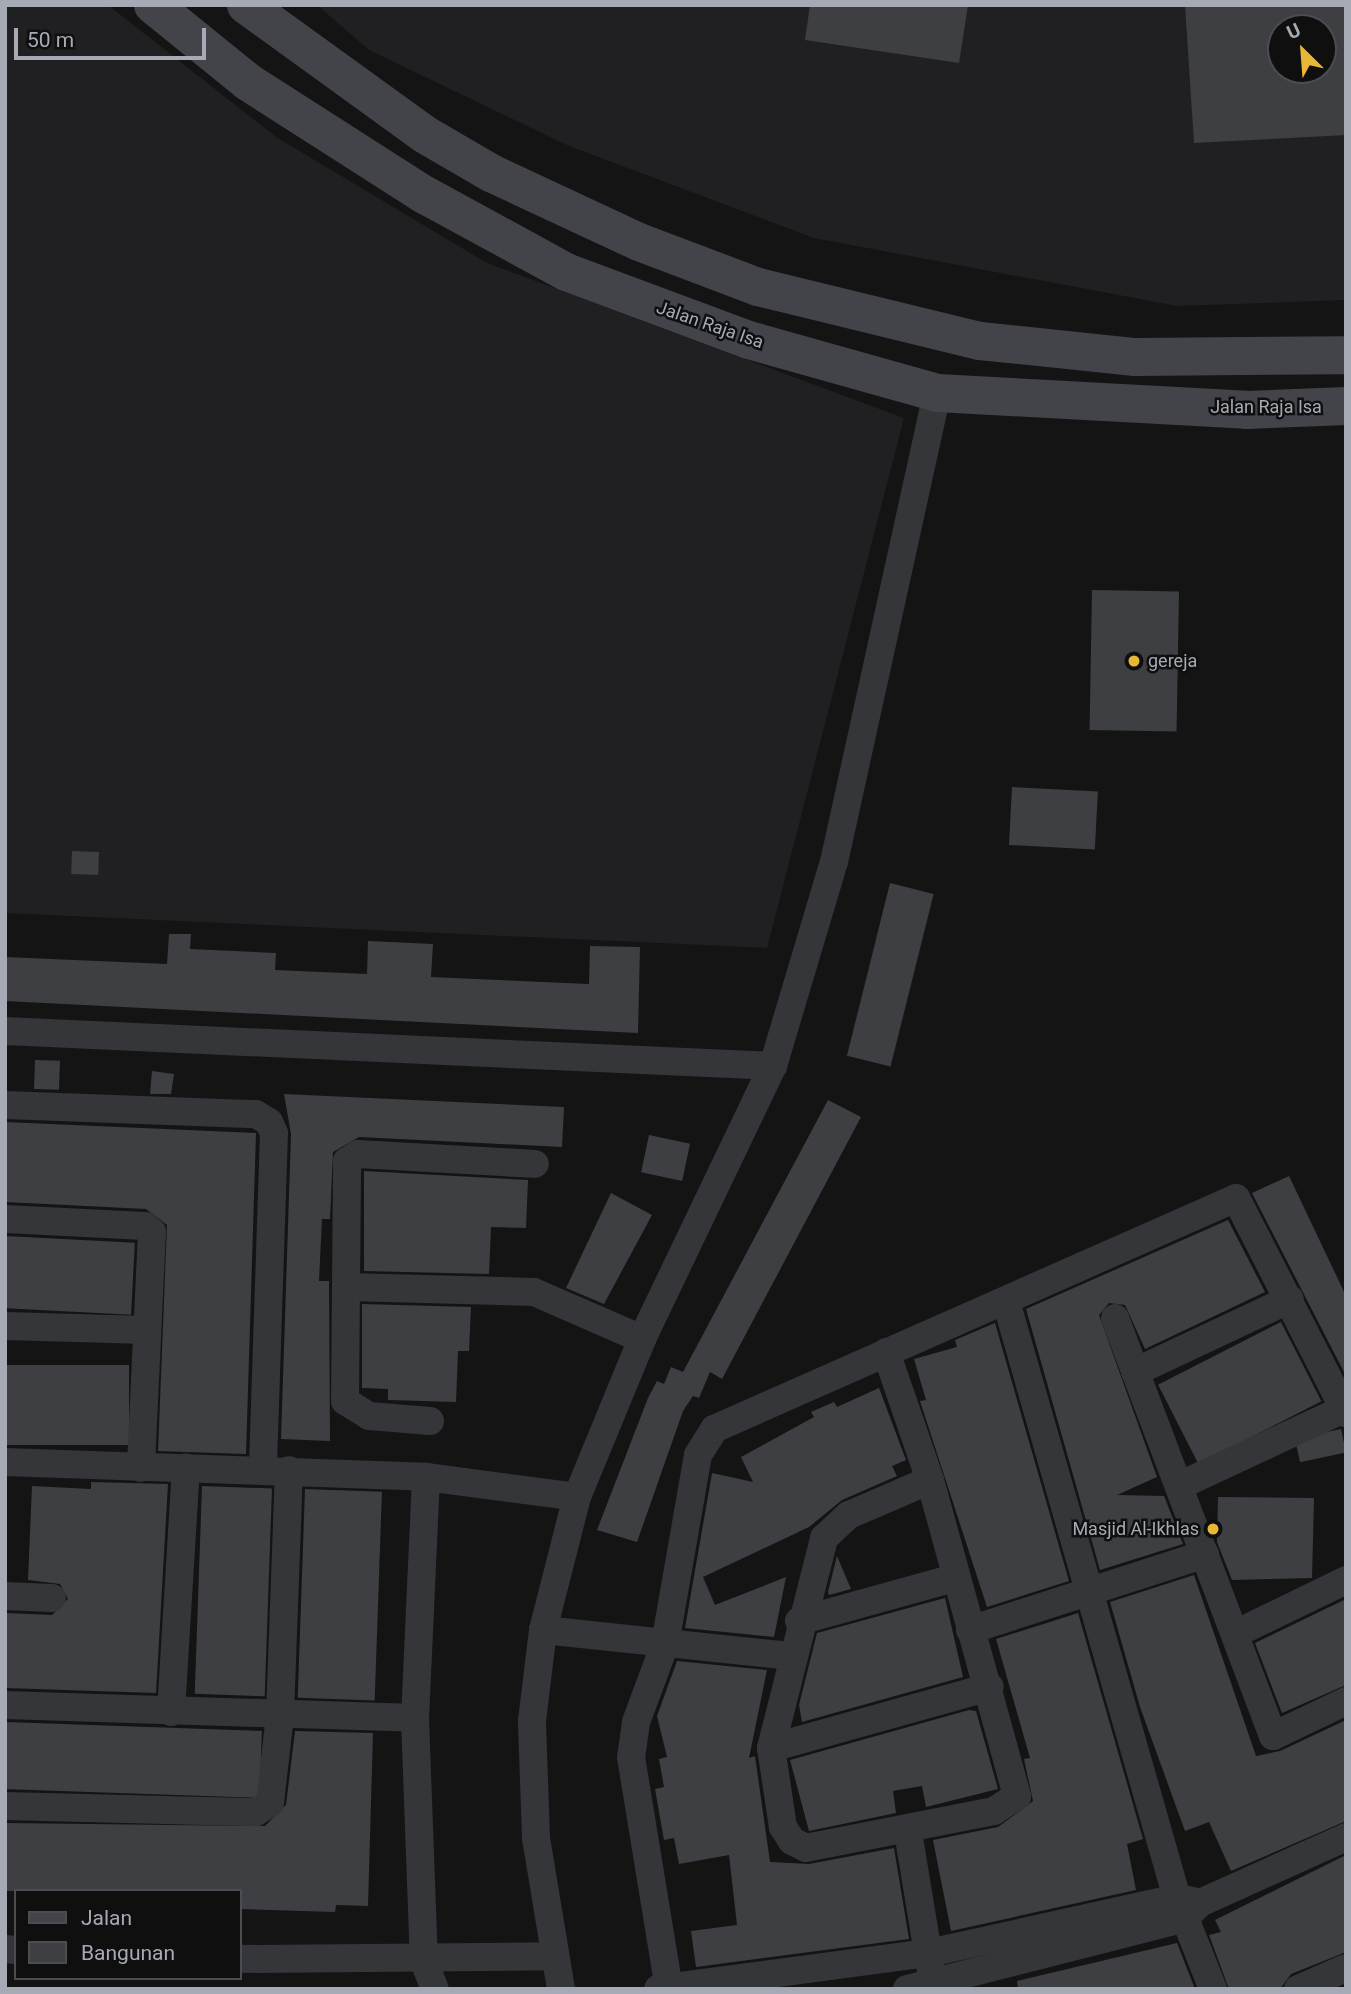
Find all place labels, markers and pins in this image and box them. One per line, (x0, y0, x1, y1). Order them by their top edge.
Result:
place label: gereja (1148, 650, 1197, 672)
marker: gereja (1126, 653, 1142, 669)
place label: Masjid Al-Ikhlas (1072, 1518, 1199, 1540)
marker: Masjid Al-Ikhlas (1205, 1521, 1221, 1537)

